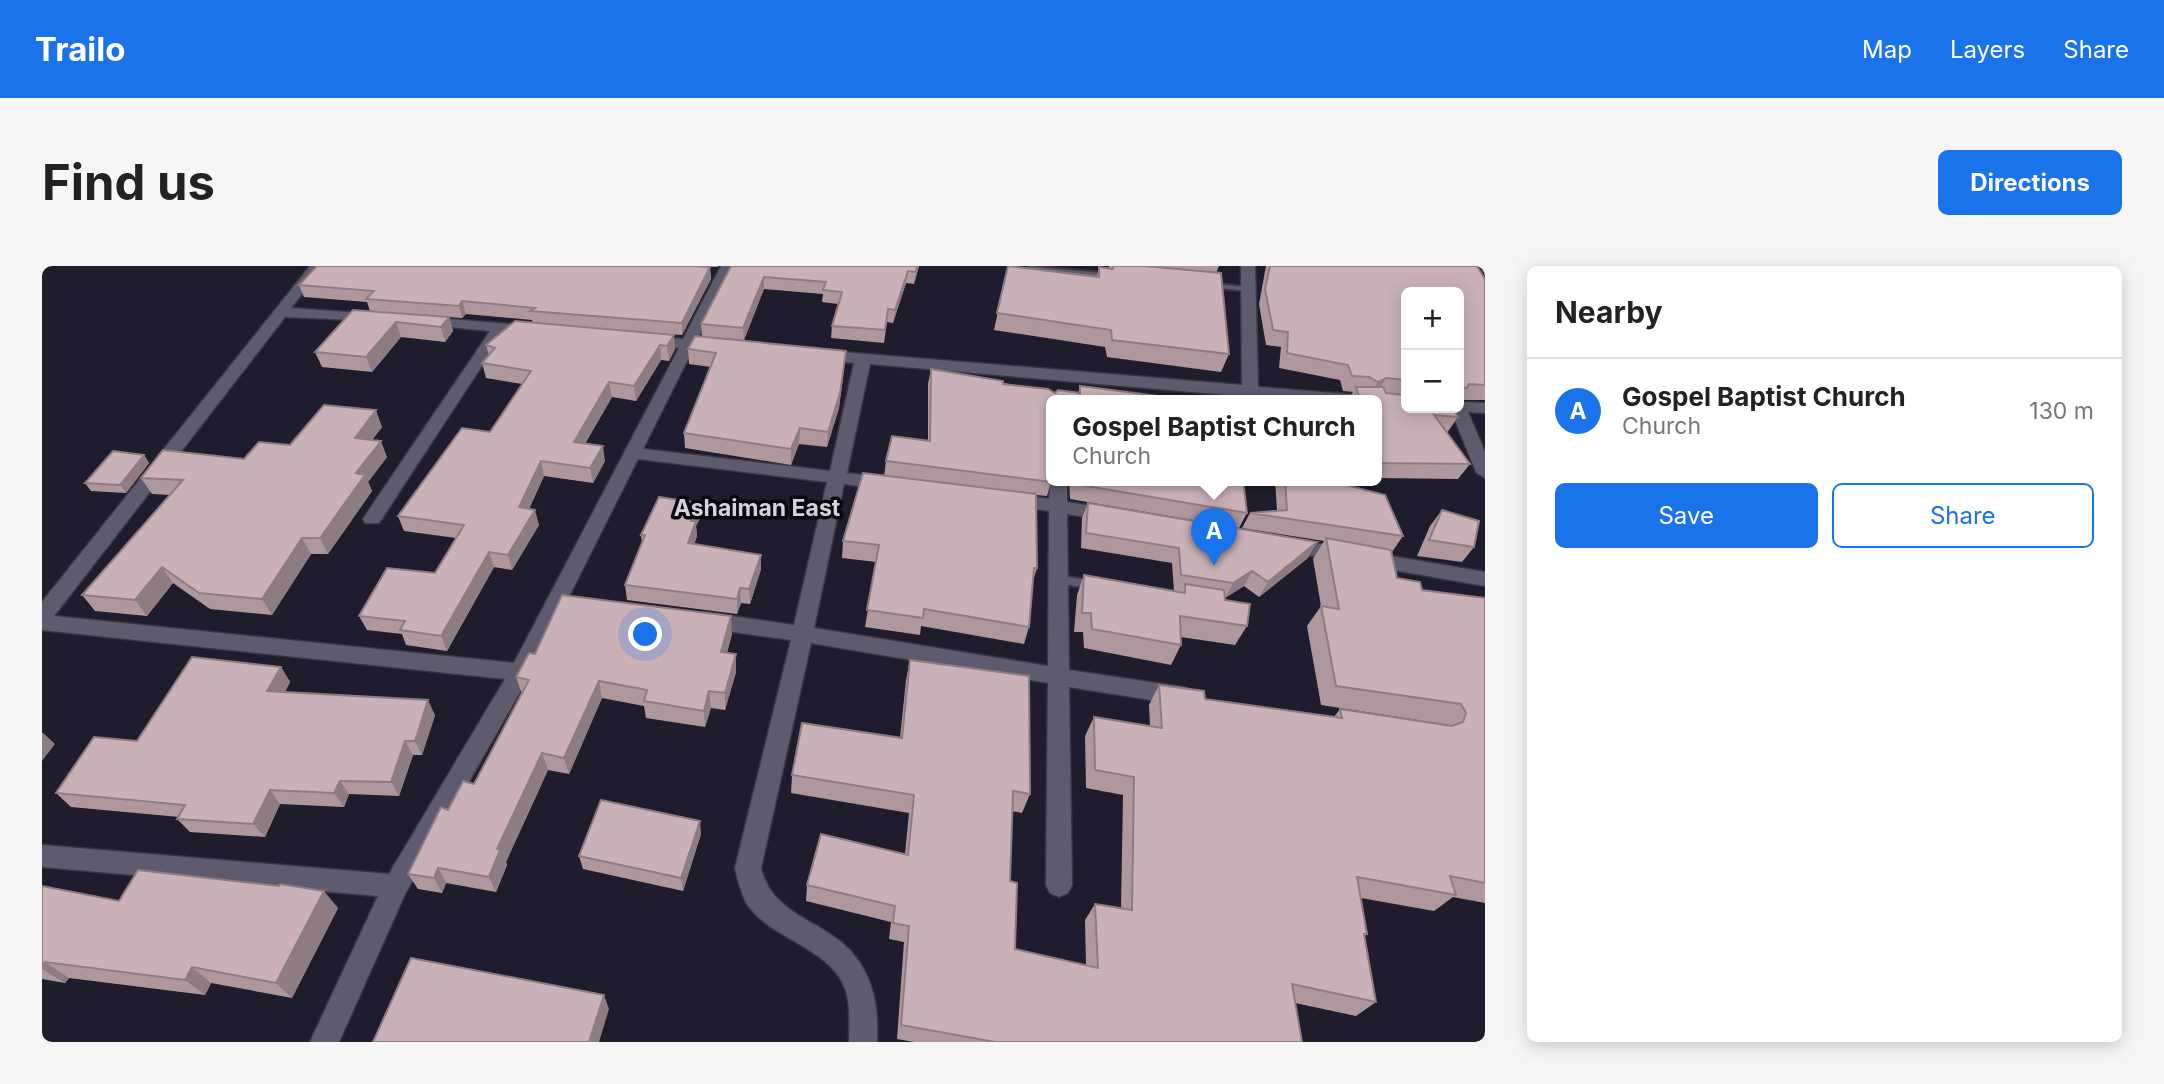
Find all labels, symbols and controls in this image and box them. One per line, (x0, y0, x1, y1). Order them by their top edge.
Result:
text: Trailo (35, 29, 125, 69)
text: Map (1862, 35, 1912, 64)
text: Layers (1950, 35, 2025, 64)
text: Share (2063, 35, 2129, 64)
button: Directions (1938, 150, 2122, 215)
text: Find us (42, 153, 215, 212)
map controls (1401, 287, 1464, 413)
button: + (1401, 287, 1464, 350)
text: Nearby (1555, 294, 1663, 330)
button: − (1401, 350, 1464, 413)
text: Gospel Baptist Church (1622, 381, 1906, 412)
popup (1046, 395, 1382, 486)
text: A (1569, 397, 1587, 425)
text: 130 m (2029, 397, 2094, 425)
text: Gospel Baptist Church (1072, 411, 1356, 442)
text: Church (1622, 412, 1701, 440)
text: Church (1072, 442, 1151, 470)
button: Save (1555, 483, 1818, 548)
button: Share (1832, 483, 2094, 548)
district label: Ashaiman East (674, 494, 841, 522)
pin: A (1191, 508, 1237, 566)
your location (628, 617, 662, 651)

